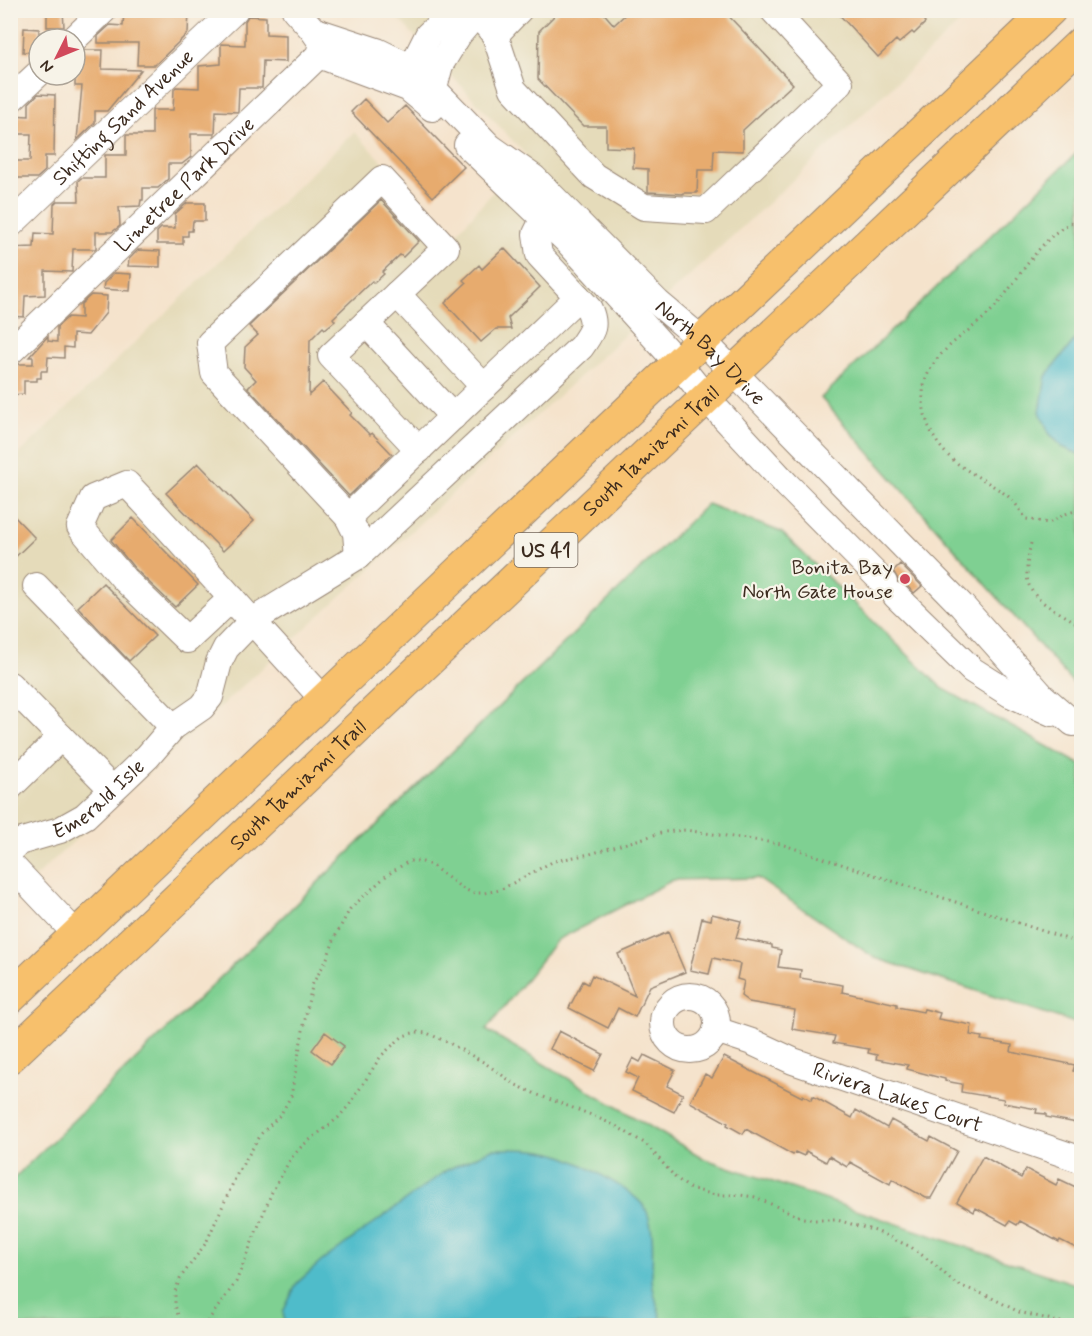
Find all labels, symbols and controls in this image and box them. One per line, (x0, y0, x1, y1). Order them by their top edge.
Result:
north arrow (27, 27, 87, 87)
street label: Shifting Sand Avenue (47, 44, 200, 192)
text: N (36, 55, 58, 77)
street label: Limetree Park Drive (109, 111, 261, 259)
street label: North Bay Drive (649, 293, 771, 412)
street label: South Tamiami Trail (577, 380, 726, 523)
road number: US 41 (514, 533, 578, 567)
place label: Bonita Bay North Gate House (742, 554, 893, 606)
marker: Bonita Bay North Gate House (898, 572, 912, 586)
street label: South Tamiami Trail (224, 714, 373, 857)
street label: Emerald Isle (50, 753, 151, 846)
street label: Riviera Lakes Court (809, 1056, 986, 1140)

